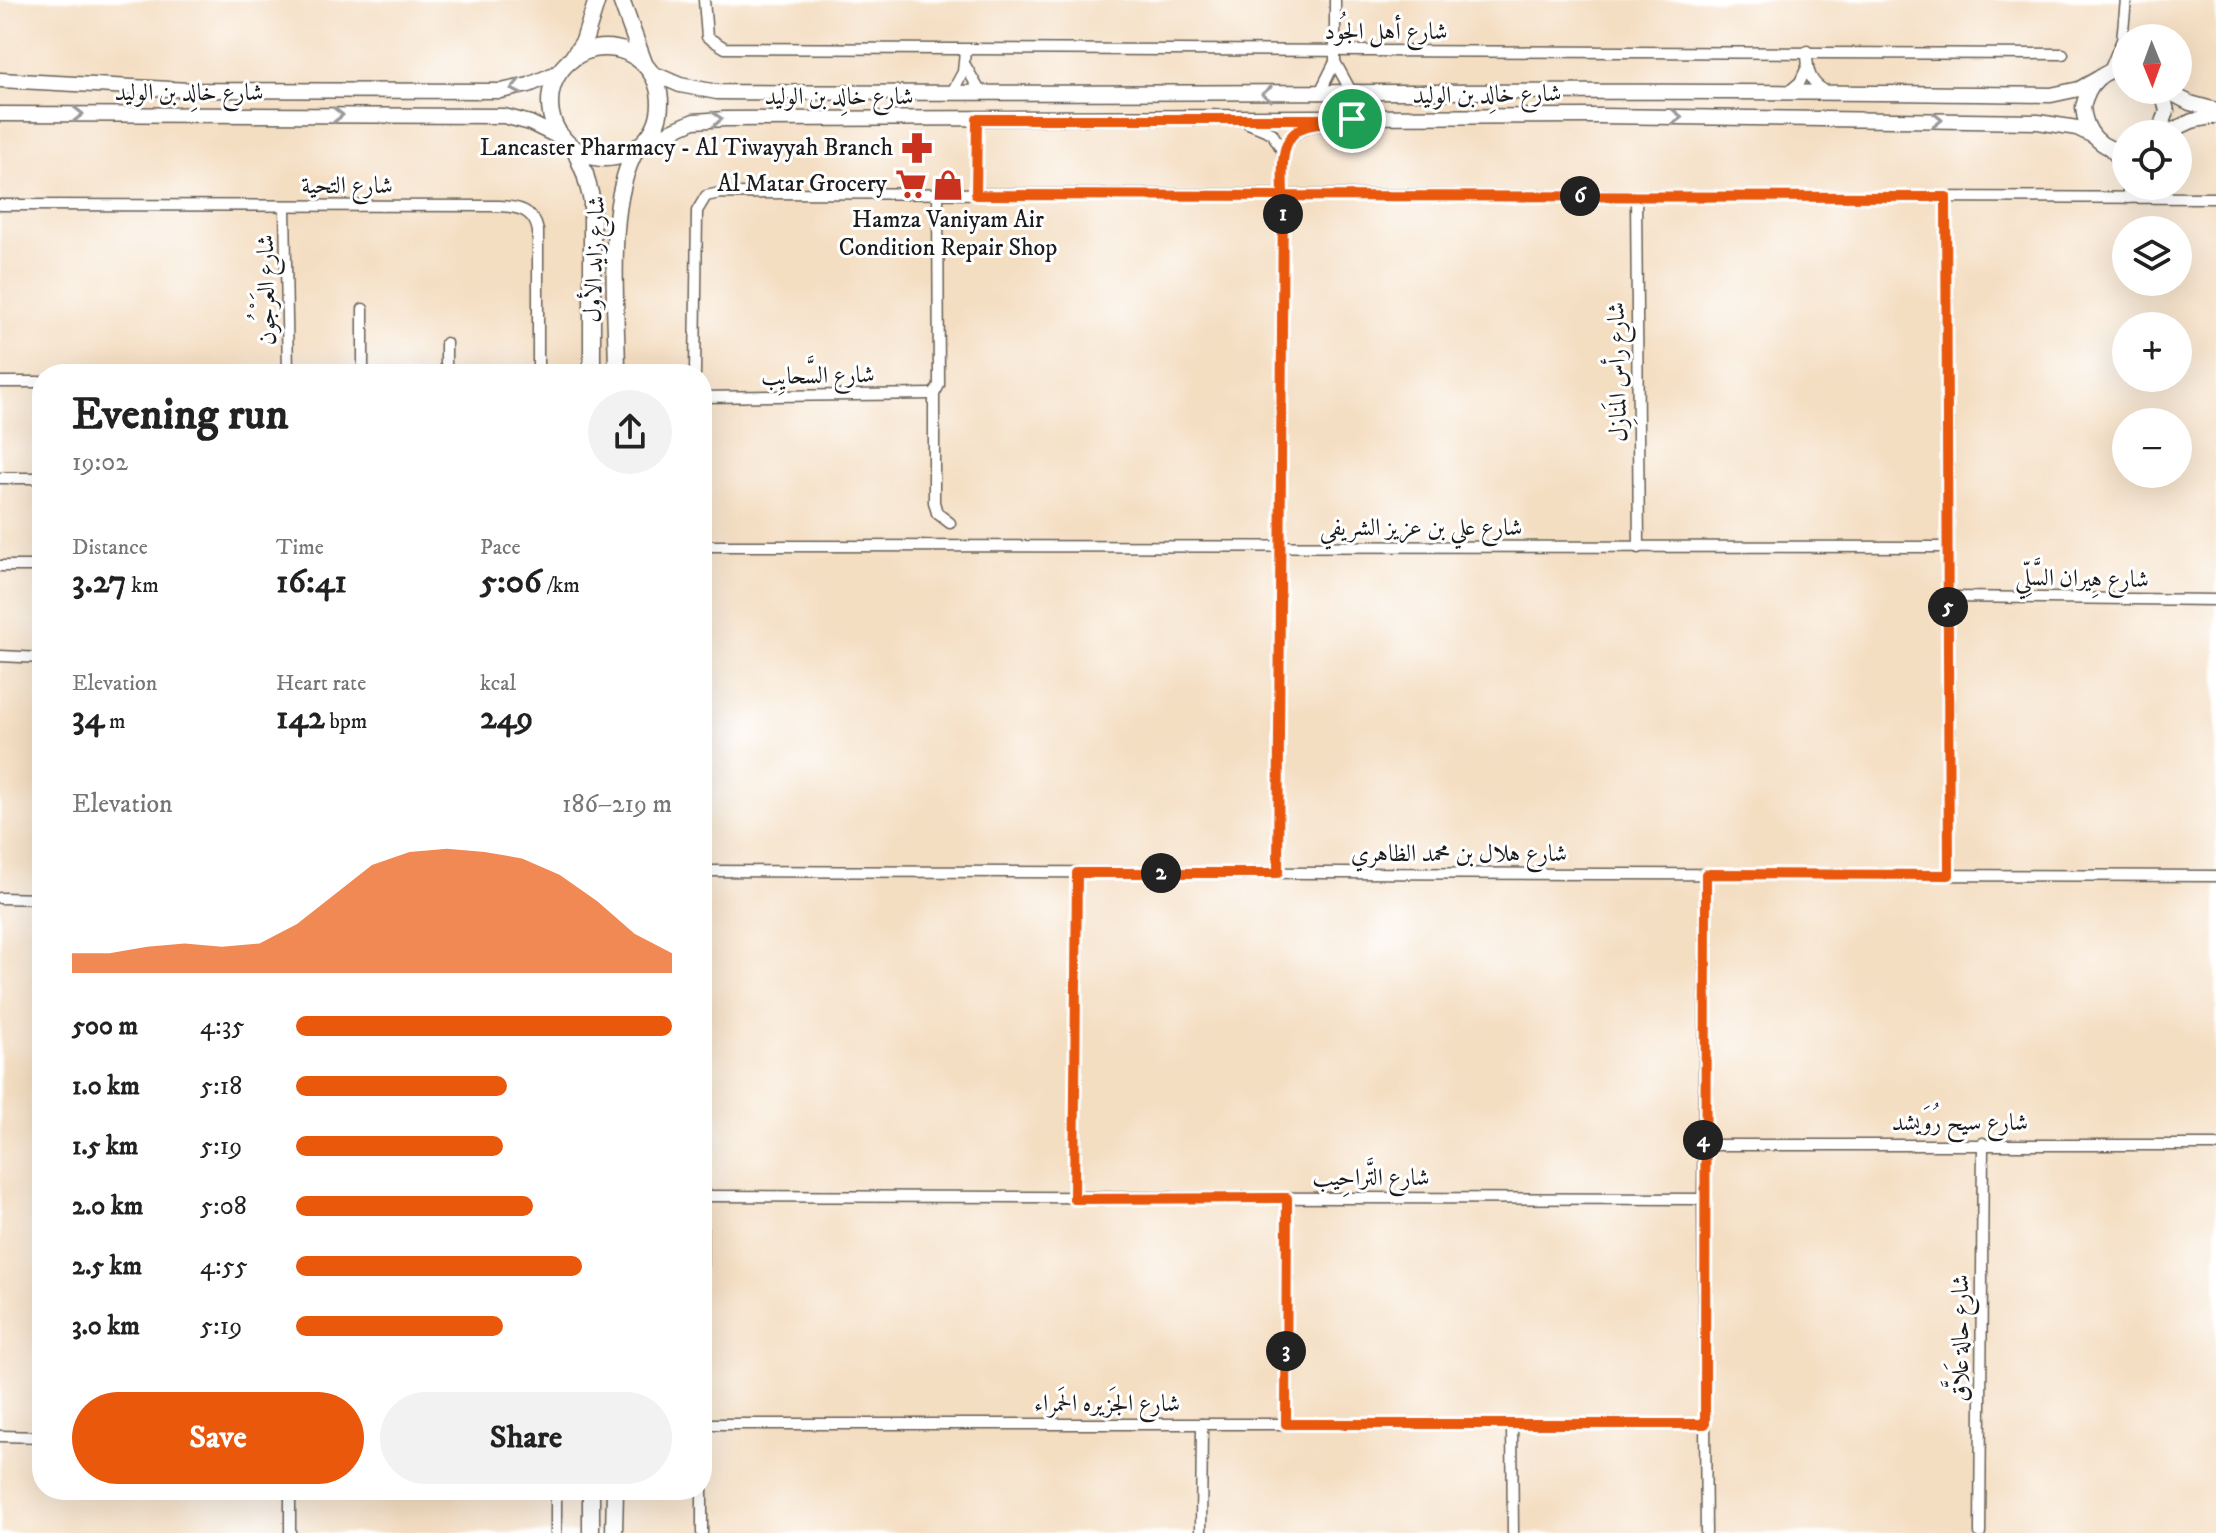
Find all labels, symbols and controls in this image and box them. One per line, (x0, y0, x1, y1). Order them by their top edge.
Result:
street label: شارع أهل الجُود (1324, 11, 1448, 51)
north arrow (2112, 24, 2192, 104)
map controls (2112, 24, 2192, 488)
street label: شارع خالِد بن الوليد (114, 78, 264, 112)
one-way arrow (509, 79, 523, 96)
street label: شارع خالِد بن الوليد (1412, 79, 1562, 115)
street label: شارع خالِد بن الوليد (764, 82, 914, 116)
one-way arrow (1260, 85, 1273, 103)
pin (1318, 85, 1386, 153)
icon: arrive (1330, 97, 1374, 141)
one-way arrow (72, 106, 85, 123)
one-way arrow (332, 106, 345, 124)
one-way arrow (1671, 108, 1684, 126)
one-way arrow (711, 111, 724, 128)
one-way arrow (1931, 112, 1944, 129)
button: locate (2112, 120, 2192, 200)
pharmacy icon: Lancaster Pharmacy - Al Tiwayyah Branch (900, 131, 934, 165)
place label: Lancaster Pharmacy - Al Tiwayyah Branch (480, 133, 893, 163)
supermarket icon: Al Matar Grocery (894, 167, 928, 201)
shop icon: Hamza Vaniyam Air Condition Repair Shop (931, 168, 965, 202)
place label: Al Matar Grocery (717, 169, 888, 199)
street label: شارع التحية (301, 171, 393, 205)
pin: 6 (1560, 176, 1600, 216)
text: 6 (1574, 182, 1586, 209)
pin: 1 (1263, 194, 1303, 234)
street label: شارع زايد الأول (576, 195, 616, 323)
text: 1 (1279, 200, 1287, 227)
place label: Hamza Vaniyam Air Condition Repair Shop (839, 205, 1057, 263)
button: layers (2112, 216, 2192, 296)
street label: شارع العَرْجُون (245, 234, 287, 346)
street label: شارع رأس المَنازِل (1599, 302, 1638, 442)
button: + (2112, 312, 2192, 392)
street label: شارع السَّحايِب (761, 354, 875, 396)
text: Evening run (72, 388, 289, 443)
button: share (588, 390, 672, 474)
button: − (2112, 408, 2192, 488)
text: 19:02 (72, 446, 128, 479)
street label: شارع علي بن عزيز الشريفي (1320, 513, 1522, 550)
text: Distance (72, 534, 148, 561)
text: Time (276, 534, 324, 561)
text: Pace (480, 534, 521, 561)
street label: شارع هِيران السَّلِّي (2015, 557, 2149, 602)
text: 3.27 (72, 561, 127, 603)
text: 16:41 (276, 561, 347, 603)
text: 5:06 (480, 561, 542, 603)
text: km (127, 572, 159, 599)
text: /km (542, 572, 580, 599)
pin: 5 (1928, 587, 1968, 627)
text: 5 (1943, 593, 1953, 620)
text: Elevation (72, 670, 157, 697)
text: Heart rate (276, 670, 366, 697)
text: kcal (480, 670, 516, 697)
text: 34 (72, 697, 104, 739)
text: 142 (276, 697, 325, 739)
text: 249 (480, 697, 533, 739)
text: m (104, 708, 126, 735)
text: bpm (325, 708, 367, 735)
text: Elevation (72, 788, 173, 821)
text: 186–219 m (562, 788, 672, 821)
street label: شارع هلال بن محمد الظاهري (1351, 839, 1567, 873)
pin: 2 (1141, 853, 1181, 893)
text: 2 (1156, 859, 1166, 886)
text: 500 m (72, 1010, 138, 1043)
text: 4:35 (200, 1010, 244, 1043)
text: 1.0 km (72, 1070, 140, 1103)
text: 5:18 (200, 1070, 242, 1103)
street label: شارع سيح رُوَيشد (1892, 1102, 2028, 1143)
pin: 4 (1683, 1120, 1723, 1160)
text: 4 (1697, 1126, 1709, 1153)
text: 1.5 km (72, 1130, 138, 1163)
text: 5:19 (200, 1130, 242, 1163)
street label: شارع التَّراحِيب (1312, 1157, 1430, 1197)
text: 2.0 km (72, 1190, 143, 1223)
text: 5:08 (200, 1190, 247, 1223)
text: 2.5 km (72, 1250, 142, 1283)
text: 4:55 (200, 1250, 248, 1283)
street label: شارع حالة عَلاَّق (1940, 1274, 1980, 1402)
text: 3.0 km (72, 1310, 140, 1343)
text: 5:19 (200, 1310, 242, 1343)
pin: 3 (1266, 1331, 1306, 1371)
text: 3 (1282, 1337, 1290, 1364)
street label: شارع الجَزيره الحَمراء (1034, 1386, 1180, 1423)
button: Save (72, 1392, 364, 1484)
button: Share (380, 1392, 672, 1484)

